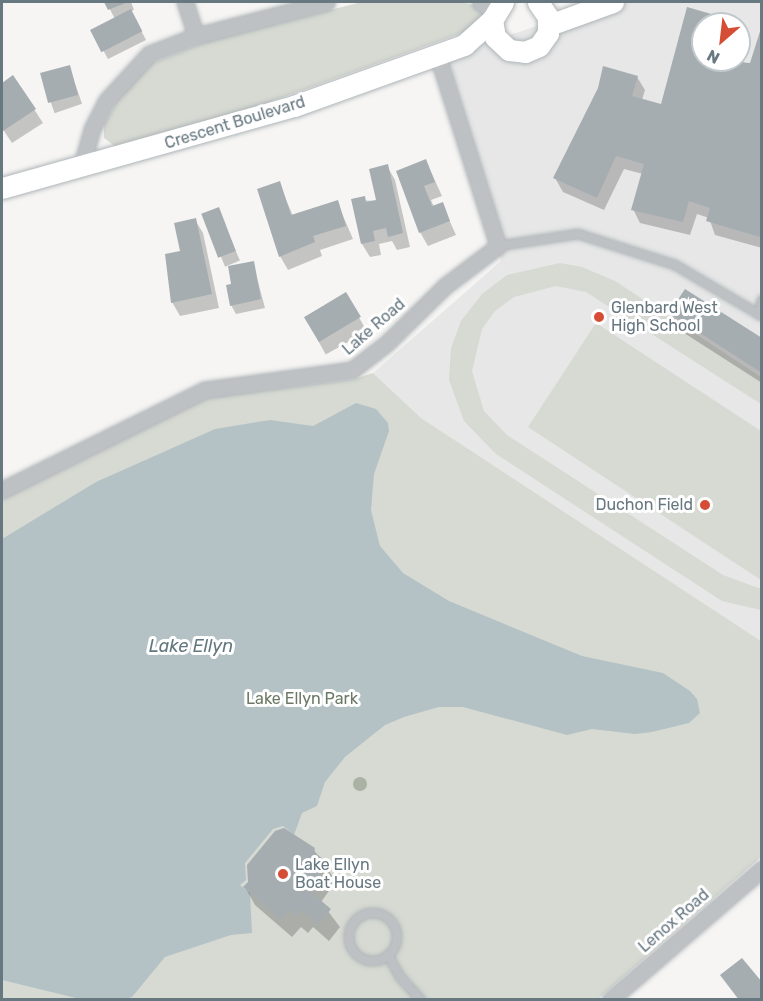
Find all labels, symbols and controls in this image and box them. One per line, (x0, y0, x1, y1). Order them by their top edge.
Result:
north arrow (691, 12, 751, 72)
text: N (704, 45, 723, 68)
street label: Crescent Boulevard (162, 92, 308, 154)
street label: Lake Road (339, 295, 409, 359)
place label: Glenbard West High School (611, 298, 718, 336)
marker: Glenbard West High School (592, 310, 606, 324)
place label: Duchon Field (595, 495, 693, 515)
marker: Duchon Field (698, 498, 712, 512)
water label: Lake Ellyn (149, 635, 233, 657)
park label: Lake Ellyn Park (246, 689, 358, 709)
place label: Lake Ellyn Boat House (295, 855, 381, 893)
marker: Lake Ellyn Boat House (276, 867, 290, 881)
street label: Lenox Road (635, 885, 713, 957)

